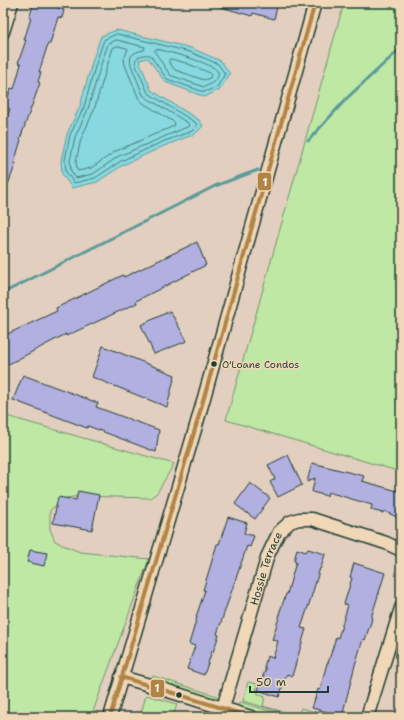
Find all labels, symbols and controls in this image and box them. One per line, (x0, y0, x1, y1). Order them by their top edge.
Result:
line badge: 1 (257, 172, 272, 191)
text: 1 (262, 175, 268, 190)
place label: O'Loane Condos (222, 358, 299, 371)
marker: O'Loane Condos (209, 359, 219, 369)
street label: Hossie Terrace (246, 529, 286, 607)
scale bar (250, 668, 328, 694)
text: 50 m (256, 674, 286, 690)
line badge: 1 (150, 679, 165, 698)
text: 1 (154, 681, 160, 696)
unlabelled marker (174, 690, 184, 700)

